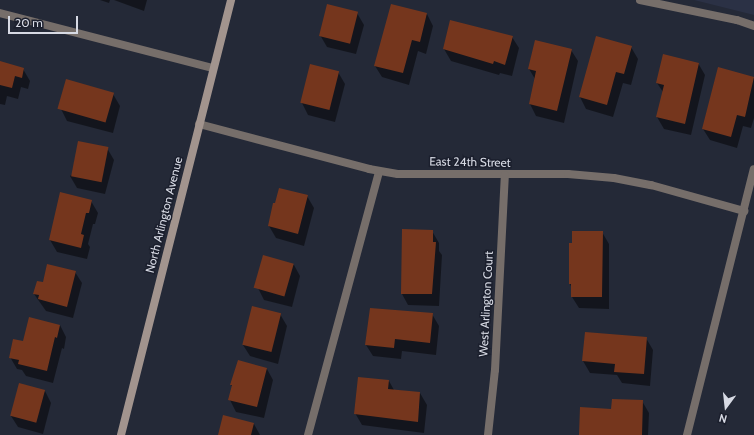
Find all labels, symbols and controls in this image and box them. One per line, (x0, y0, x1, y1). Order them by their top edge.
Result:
scale bar (10, 8, 80, 34)
text: 20 m (15, 15, 43, 30)
street label: East 24th Street (429, 154, 511, 170)
street label: North Arlington Avenue (143, 155, 185, 275)
street label: West Arlington Court (476, 251, 496, 357)
north arrow (706, 387, 746, 427)
text: N (717, 411, 728, 426)

